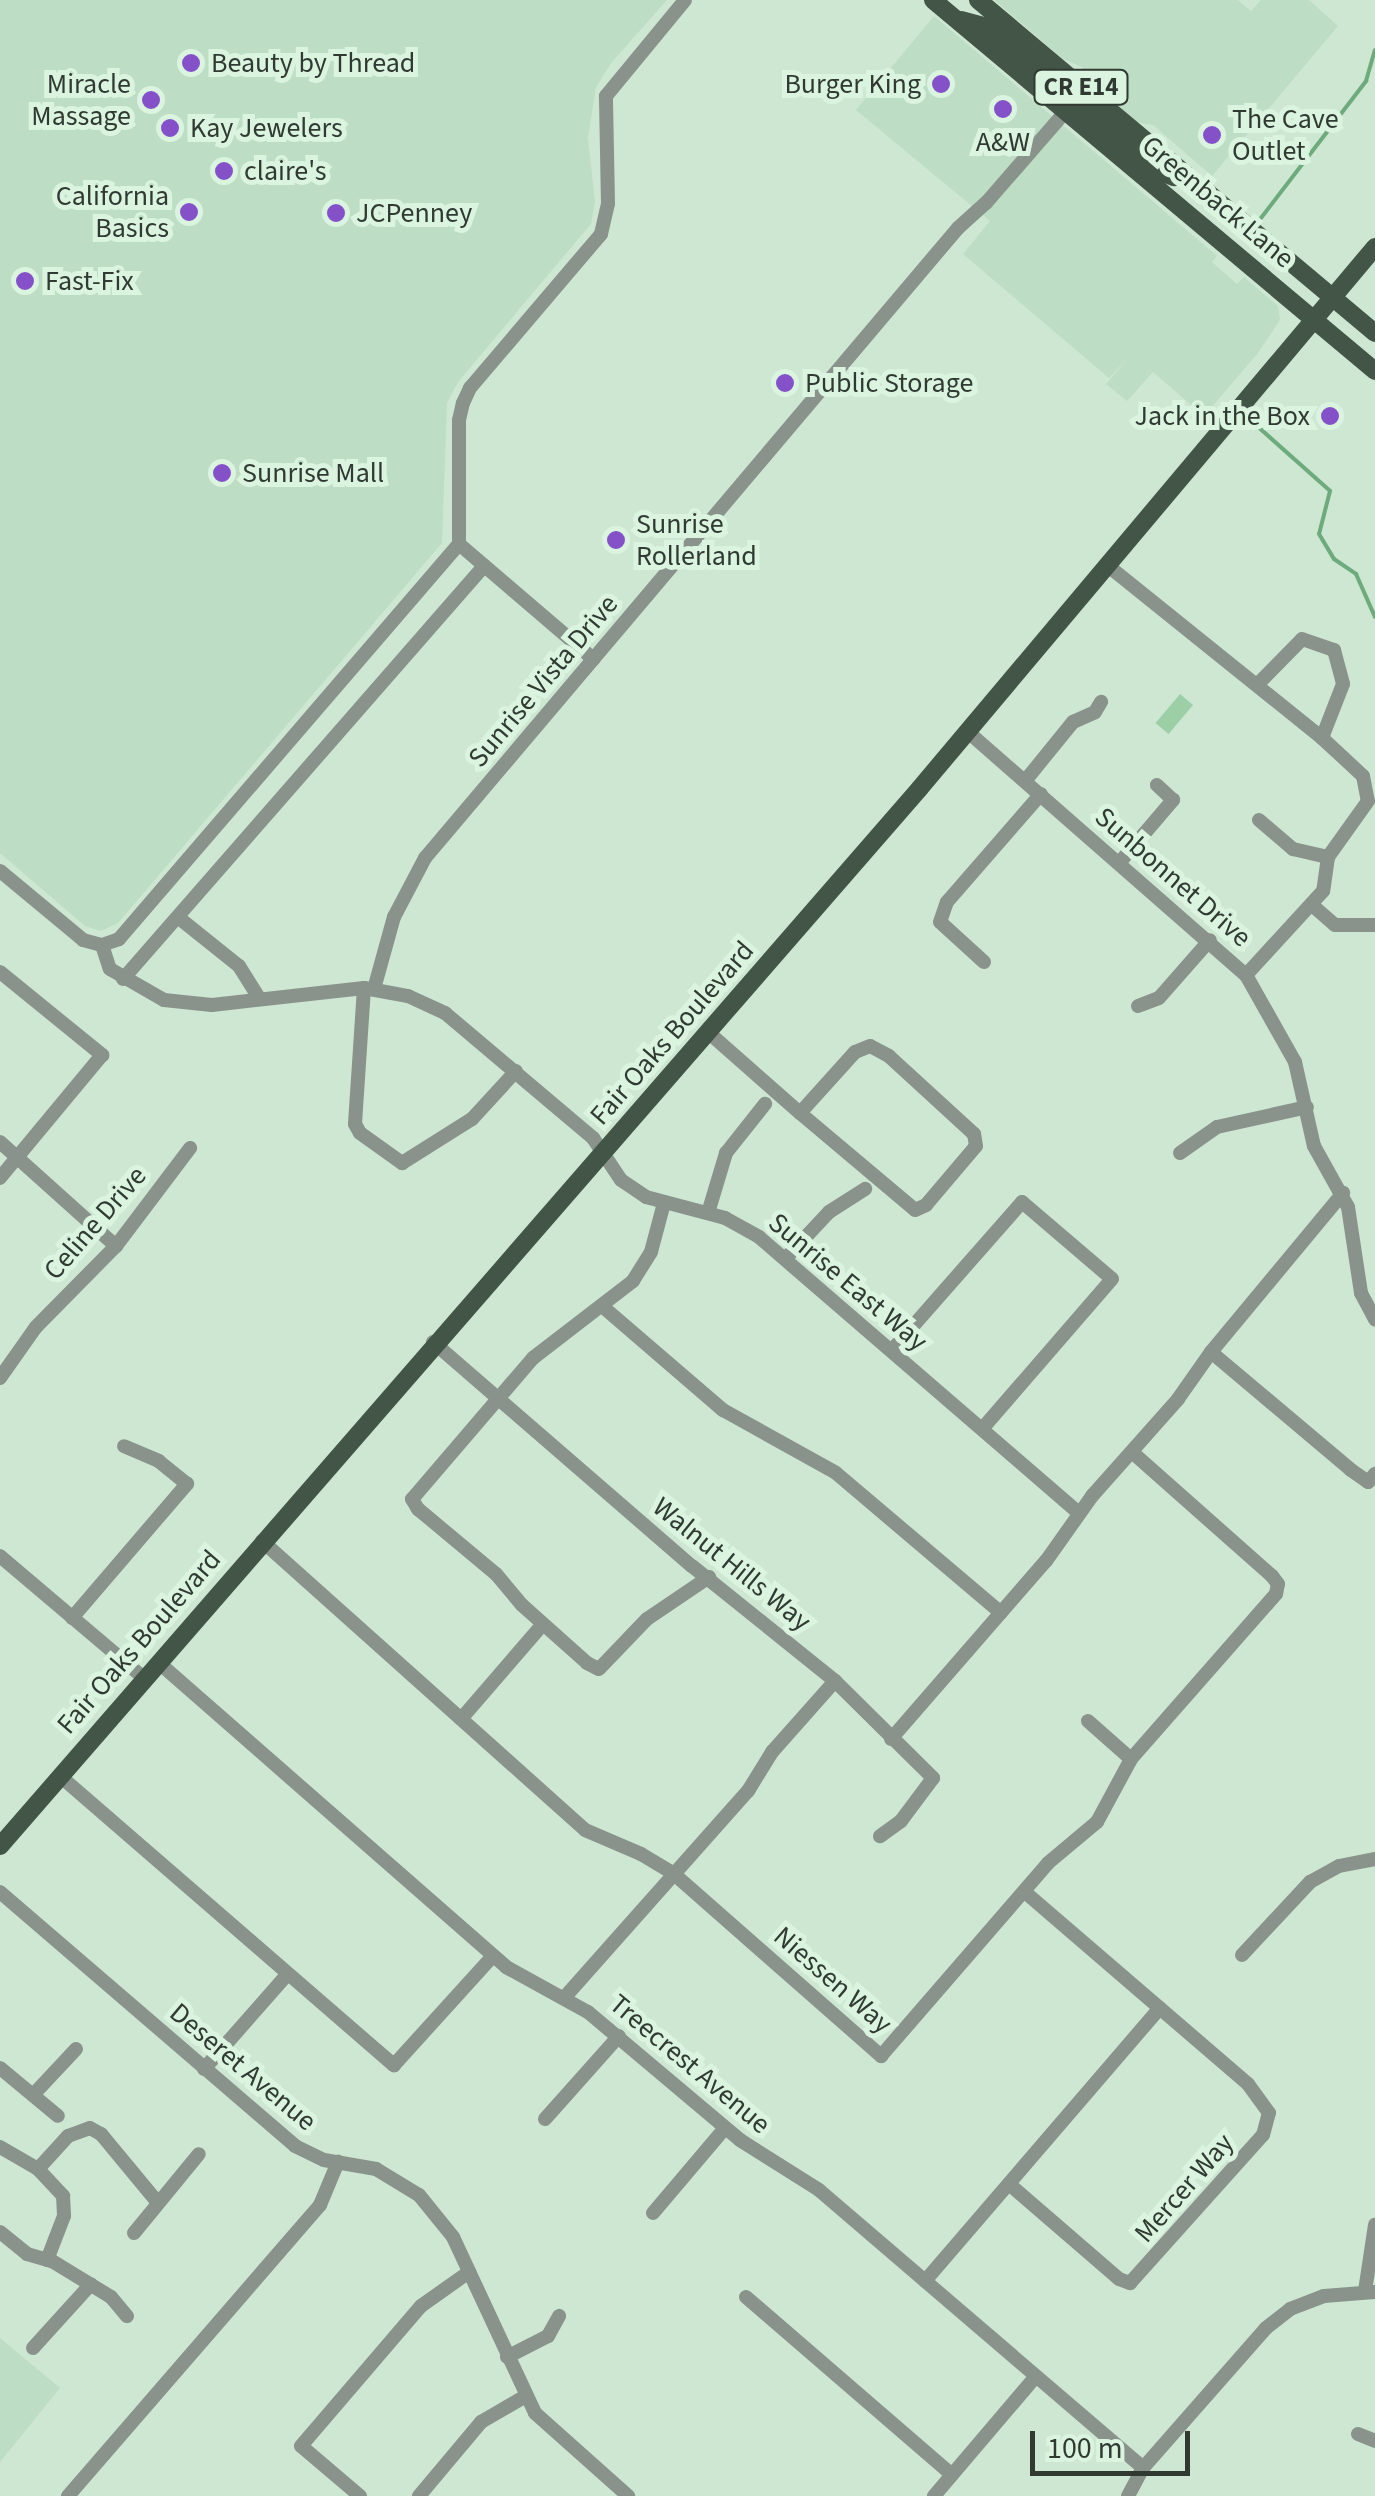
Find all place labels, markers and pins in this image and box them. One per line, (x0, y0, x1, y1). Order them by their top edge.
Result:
place label: Beauty by Thread (211, 46, 415, 80)
marker: Beauty by Thread (180, 52, 202, 74)
place label: Miracle Massage (31, 67, 131, 133)
place label: Burger King (784, 67, 921, 101)
marker: Burger King (930, 73, 952, 95)
marker: Miracle Massage (140, 89, 162, 111)
marker: A&W (992, 98, 1014, 120)
place label: The Cave Outlet (1232, 102, 1339, 168)
place label: Kay Jewelers (190, 111, 343, 145)
marker: Kay Jewelers (159, 117, 181, 139)
marker: The Cave Outlet (1201, 124, 1223, 146)
place label: A&W (976, 125, 1030, 159)
place label: claire's (244, 154, 326, 188)
marker: claire's (213, 160, 235, 182)
place label: California Basics (56, 179, 169, 245)
place label: JCPenney (356, 196, 472, 230)
marker: California Basics (178, 201, 200, 223)
marker: JCPenney (325, 202, 347, 224)
place label: Fast-Fix (45, 264, 134, 298)
marker: Fast-Fix (14, 270, 36, 292)
place label: Public Storage (805, 366, 973, 400)
marker: Public Storage (774, 372, 796, 394)
place label: Jack in the Box (1135, 399, 1310, 433)
marker: Jack in the Box (1319, 405, 1341, 427)
place label: Sunrise Mall (242, 456, 384, 490)
marker: Sunrise Mall (211, 462, 233, 484)
place label: Sunrise Rollerland (636, 507, 757, 573)
marker: Sunrise Rollerland (605, 529, 627, 551)

